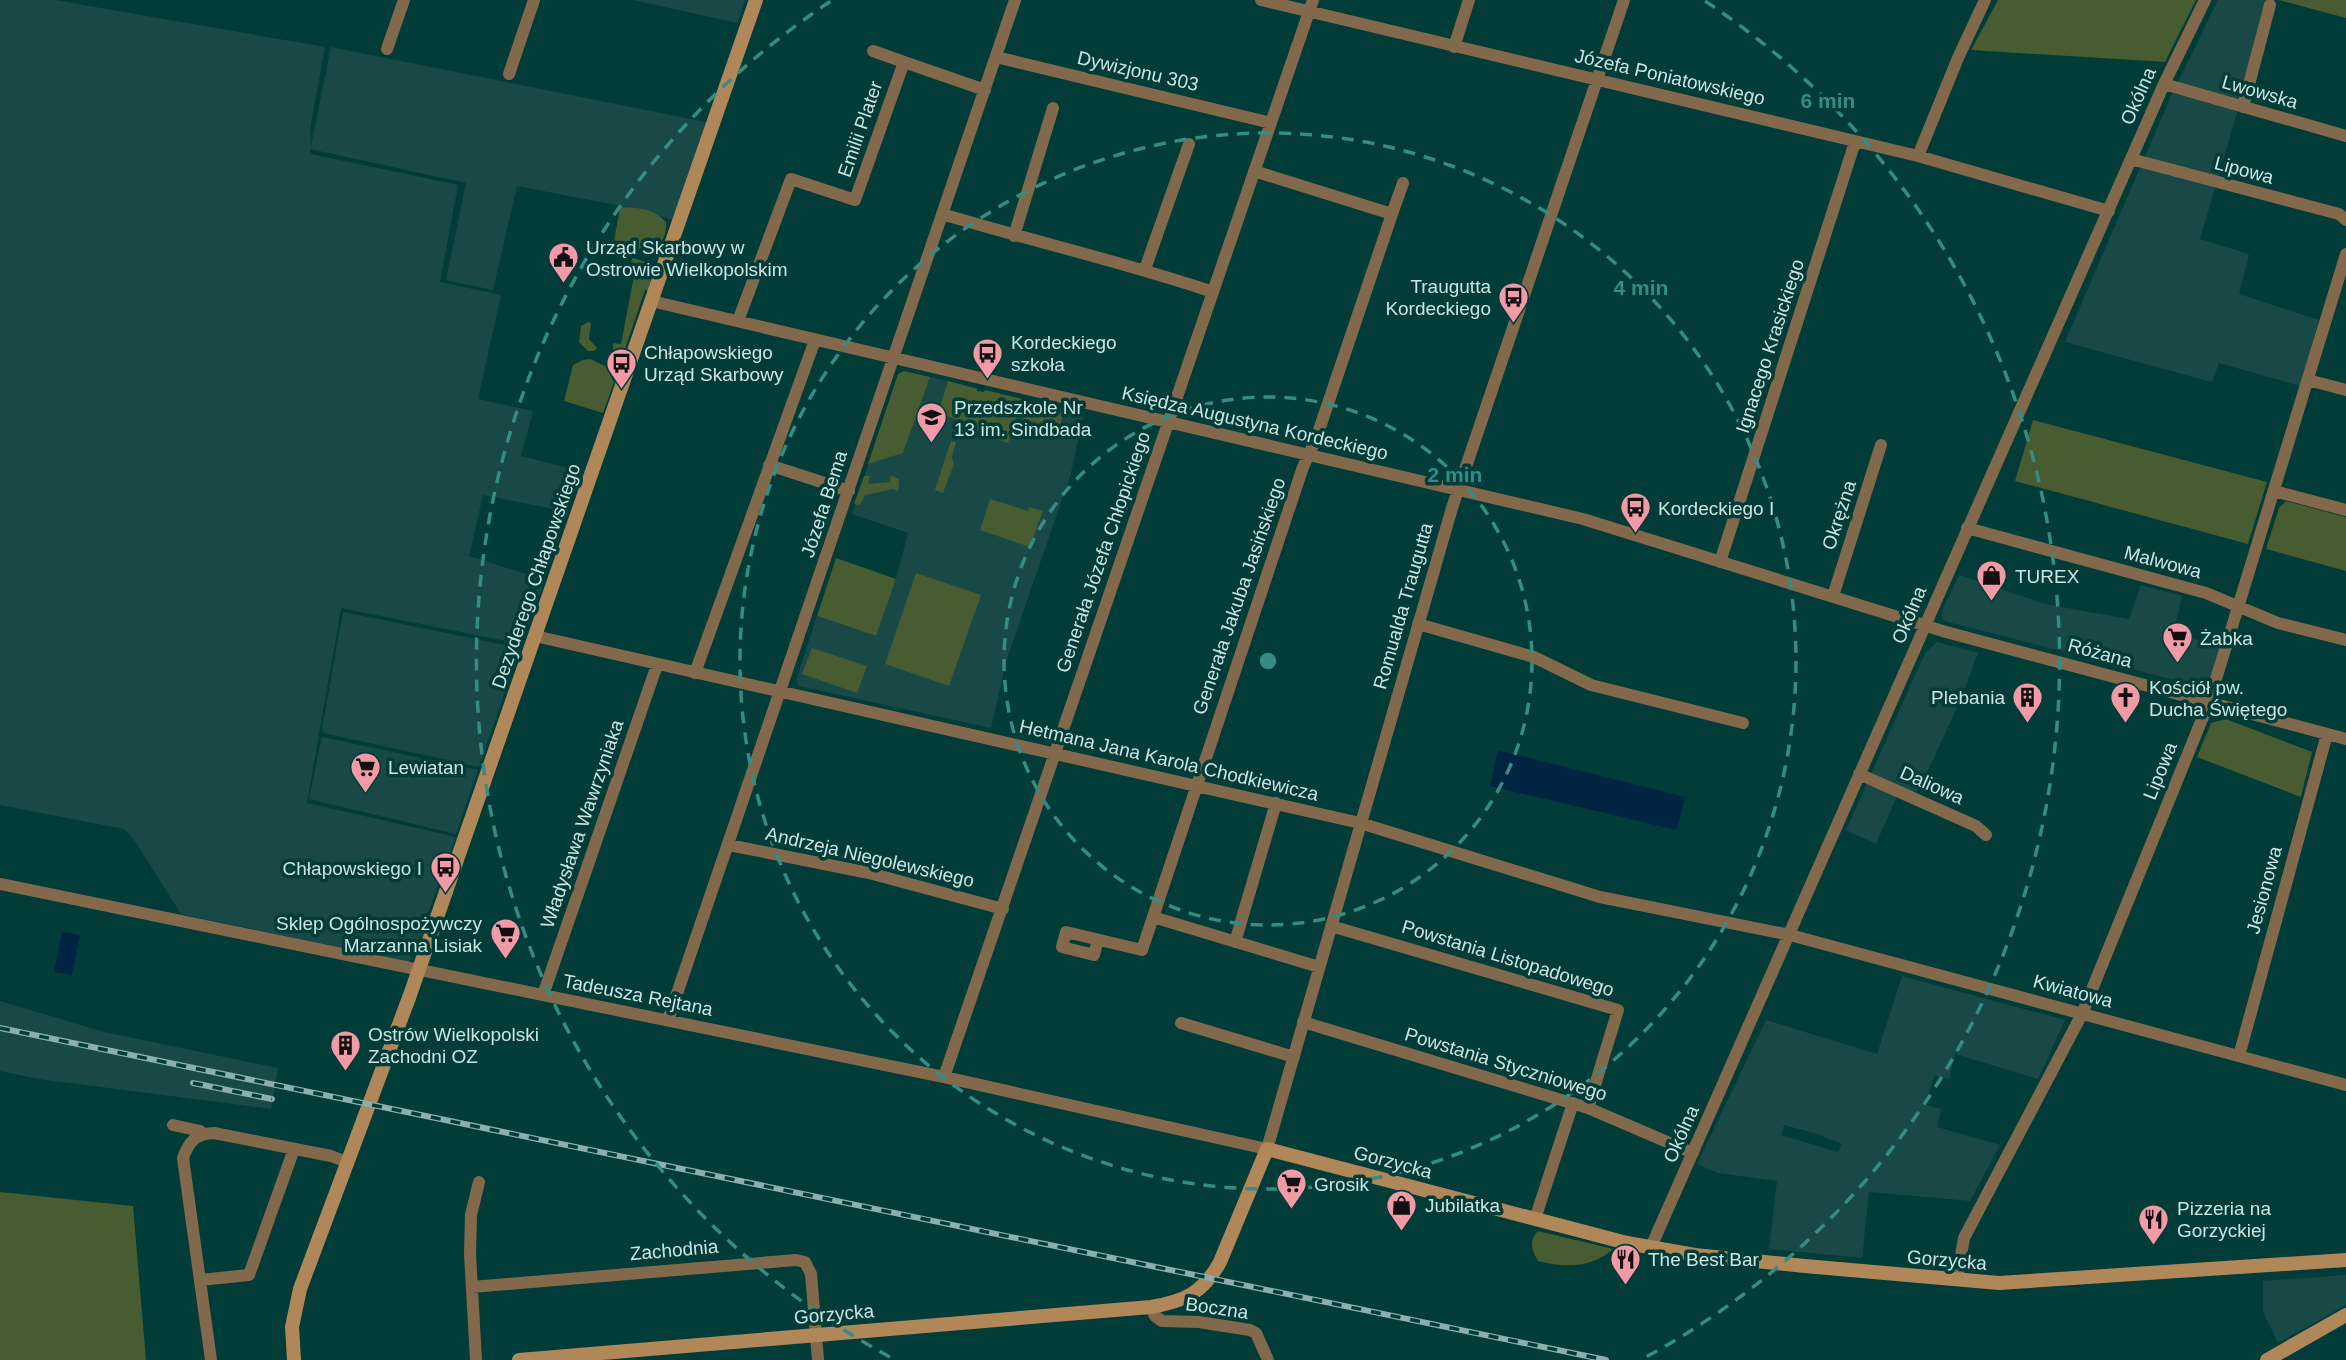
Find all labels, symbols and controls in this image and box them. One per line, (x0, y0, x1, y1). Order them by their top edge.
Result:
street label: Józefa Poniatowskiego (1573, 45, 1767, 109)
street label: Dywizjonu 303 (1075, 47, 1201, 95)
street label: Okólna (2116, 64, 2160, 128)
street label: Lwowska (2220, 71, 2301, 113)
street label: Emilii Plater (834, 78, 886, 180)
text: 6 min (1801, 89, 1855, 112)
street label: Lipowa (2212, 152, 2276, 188)
place label: Urząd Skarbowy w Ostrowie Wielkopolskim (586, 237, 788, 280)
public building icon: Urząd Skarbowy w Ostrowie Wielkopolskim (546, 241, 580, 285)
street label: Ignacego Krasickiego (1732, 256, 1808, 436)
place label: Traugutta Kordeckiego (1385, 276, 1491, 319)
text: 4 min (1614, 276, 1668, 299)
bus stop icon: Traugutta Kordeckiego (1497, 280, 1531, 324)
place label: Kordeckiego szkoła (1011, 332, 1117, 375)
bus stop icon: Kordeckiego szkoła (971, 336, 1005, 380)
place label: Chłapowskiego Urząd Skarbowy (644, 342, 784, 385)
bus stop icon: Chłapowskiego Urząd Skarbowy (604, 346, 638, 390)
street label: Księdza Augustyna Kordeckiego (1120, 382, 1390, 464)
place label: Przedszkole Nr 13 im. Sindbada (954, 397, 1092, 440)
school or university icon: Przedszkole Nr 13 im. Sindbada (914, 401, 948, 445)
street label: Generała Józefa Chłopickiego (1052, 429, 1154, 675)
street label: Józefa Bema (797, 448, 851, 560)
street label: Dezyderego Chłapowskiego (488, 461, 584, 691)
text: 2 min (1428, 463, 1482, 486)
street label: Generała Jakuba Jasińskiego (1188, 475, 1290, 717)
street label: Okrężna (1818, 477, 1860, 552)
bus stop icon: Kordeckiego I (1618, 491, 1652, 535)
place label: Kordeckiego I (1658, 498, 1774, 519)
street label: Romualda Traugutta (1369, 520, 1437, 692)
street label: Malwowa (2122, 542, 2204, 583)
shop icon: TUREX (1975, 559, 2009, 603)
place label: TUREX (2015, 566, 2080, 587)
street label: Okólna (1888, 583, 1931, 647)
supermarket icon: Żabka (2160, 621, 2194, 665)
place label: Żabka (2200, 628, 2253, 649)
street label: Różana (2066, 634, 2135, 672)
centre of rings (1256, 649, 1280, 673)
place label: Kościół pw. Ducha Świętego (2149, 677, 2287, 720)
building icon: Plebania (2011, 680, 2045, 724)
church icon: Kościół pw. Ducha Świętego (2109, 681, 2143, 725)
place label: Plebania (1931, 687, 2005, 708)
street label: Hetmana Jana Karola Chodkiewicza (1017, 715, 1321, 805)
street label: Władysława Wawrzyniaka (536, 717, 628, 931)
street label: Lipowa (2139, 739, 2181, 803)
supermarket icon: Lewiatan (348, 750, 382, 794)
place label: Lewiatan (388, 757, 464, 778)
street label: Daliowa (1897, 762, 1968, 809)
street label: Andrzeja Niegolewskiego (764, 823, 976, 891)
street label: Jesionowa (2242, 844, 2286, 936)
bus stop icon: Chłapowskiego I (428, 851, 462, 895)
place label: Chłapowskiego I (283, 858, 422, 879)
place label: Sklep Ogólnospożywczy Marzanna Lisiak (276, 913, 483, 956)
street label: Powstania Listopadowego (1399, 916, 1617, 1000)
supermarket icon: Sklep Ogólnospożywczy Marzanna Lisiak (488, 917, 522, 961)
street label: Tadeusza Rejtana (561, 970, 715, 1020)
street label: Kwiatowa (2031, 970, 2115, 1012)
street label: Powstania Styczniowego (1402, 1023, 1610, 1105)
place label: Ostrów Wielkopolski Zachodni OZ (368, 1024, 539, 1067)
building icon: Ostrów Wielkopolski Zachodni OZ (328, 1028, 362, 1072)
street label: Okólna (1659, 1102, 1703, 1166)
street label: Gorzycka (1352, 1141, 1435, 1183)
supermarket icon: Grosik (1274, 1167, 1308, 1211)
place label: Grosik (1314, 1174, 1369, 1195)
shop icon: Jubilatka (1385, 1188, 1419, 1232)
place label: Jubilatka (1425, 1195, 1500, 1216)
place label: Pizzeria na Gorzyckiej (2177, 1198, 2271, 1241)
restaurant icon: Pizzeria na Gorzyckiej (2137, 1202, 2171, 1246)
street label: Zachodnia (629, 1236, 720, 1264)
restaurant icon: The Best Bar (1608, 1242, 1642, 1286)
street label: Gorzycka (1906, 1246, 1988, 1274)
place label: The Best Bar (1648, 1249, 1760, 1270)
street label: Boczna (1184, 1293, 1250, 1323)
street label: Gorzycka (793, 1300, 875, 1328)

